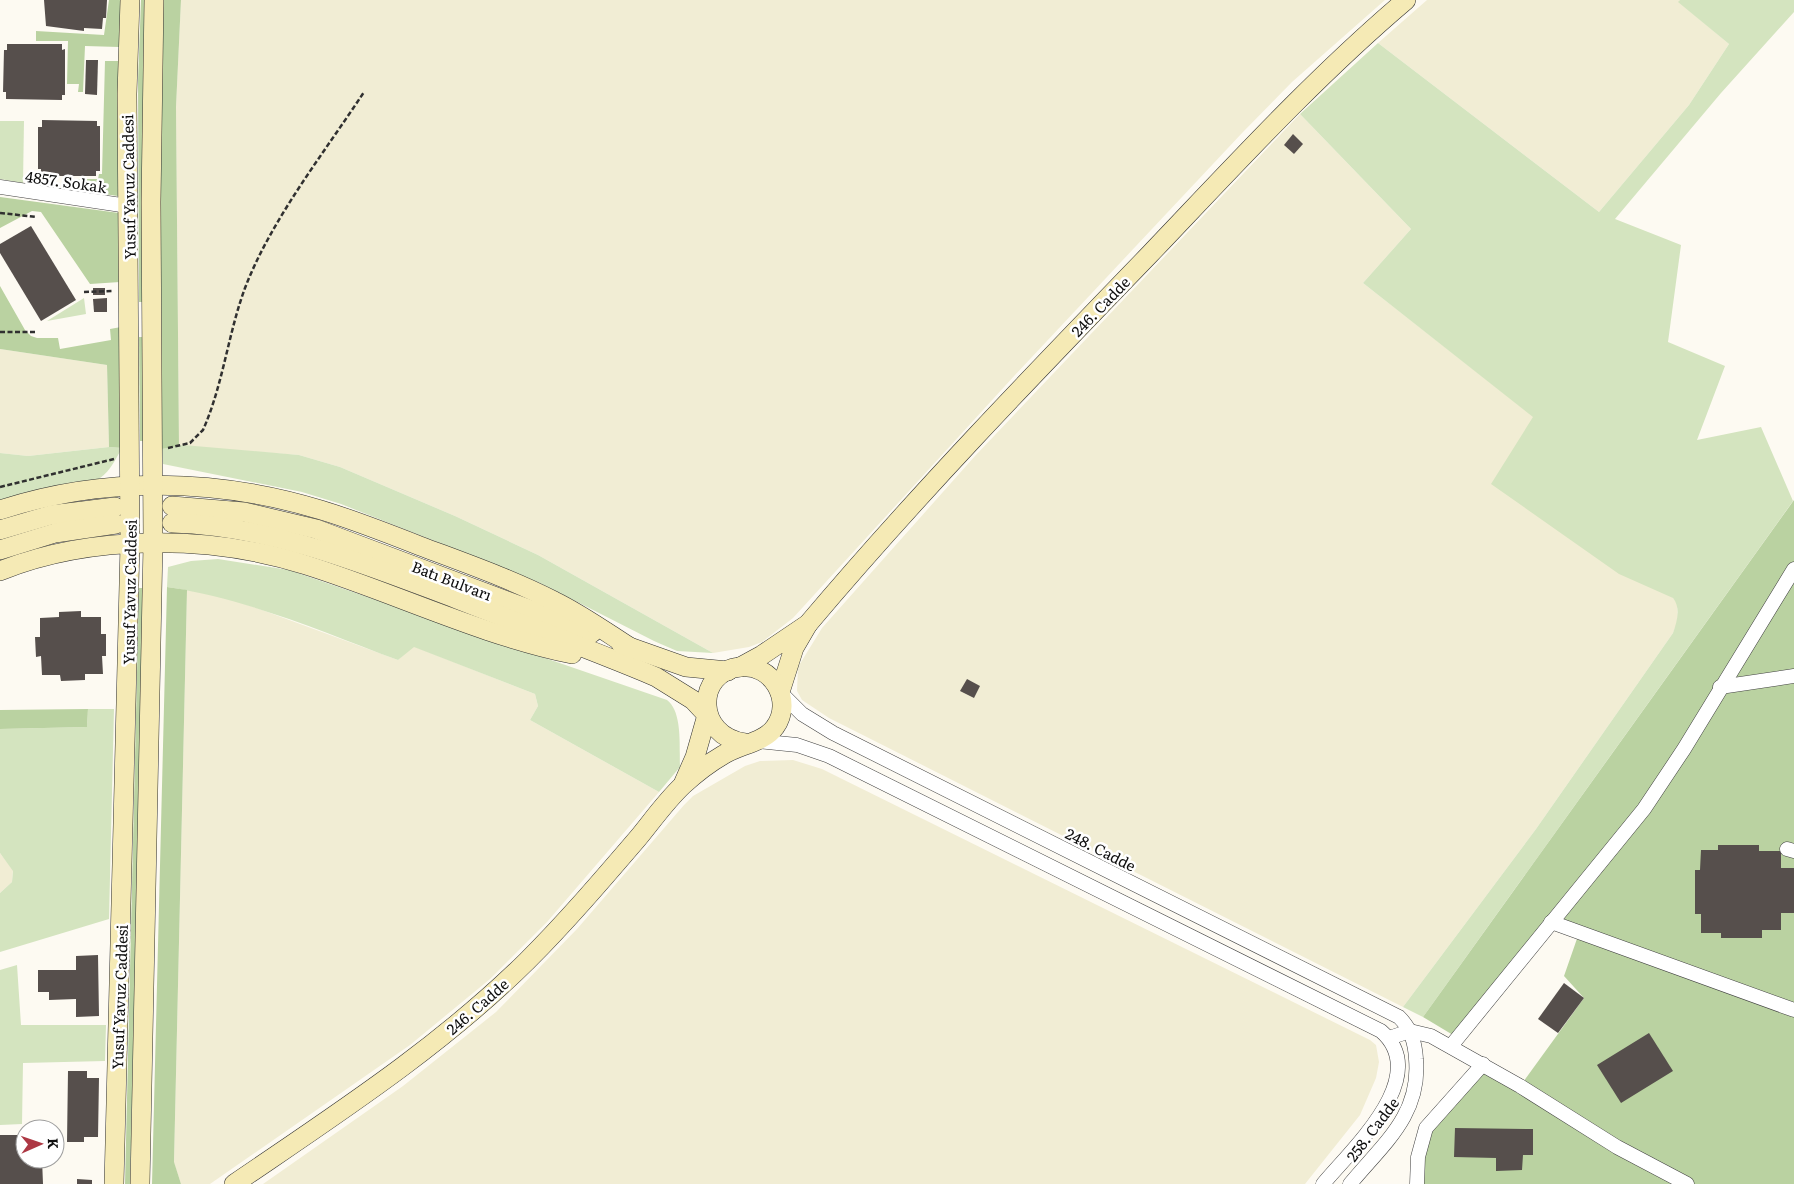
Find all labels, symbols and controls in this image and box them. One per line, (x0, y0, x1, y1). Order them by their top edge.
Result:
street label: Yusuf Yavuz Caddesi (115, 114, 141, 260)
street label: 4857. Sokak (24, 164, 109, 198)
street label: 246. Cadde (1065, 270, 1135, 341)
street label: Yusuf Yavuz Caddesi (116, 519, 142, 665)
street label: Batı Bulvarı (409, 554, 495, 606)
street label: 248. Cadde (1062, 821, 1140, 877)
street label: Yusuf Yavuz Caddesi (105, 924, 133, 1070)
street label: 246. Cadde (441, 972, 513, 1040)
street label: 258. Cadde (1340, 1092, 1404, 1166)
north arrow (15, 1119, 65, 1169)
text: K (44, 1138, 64, 1149)

